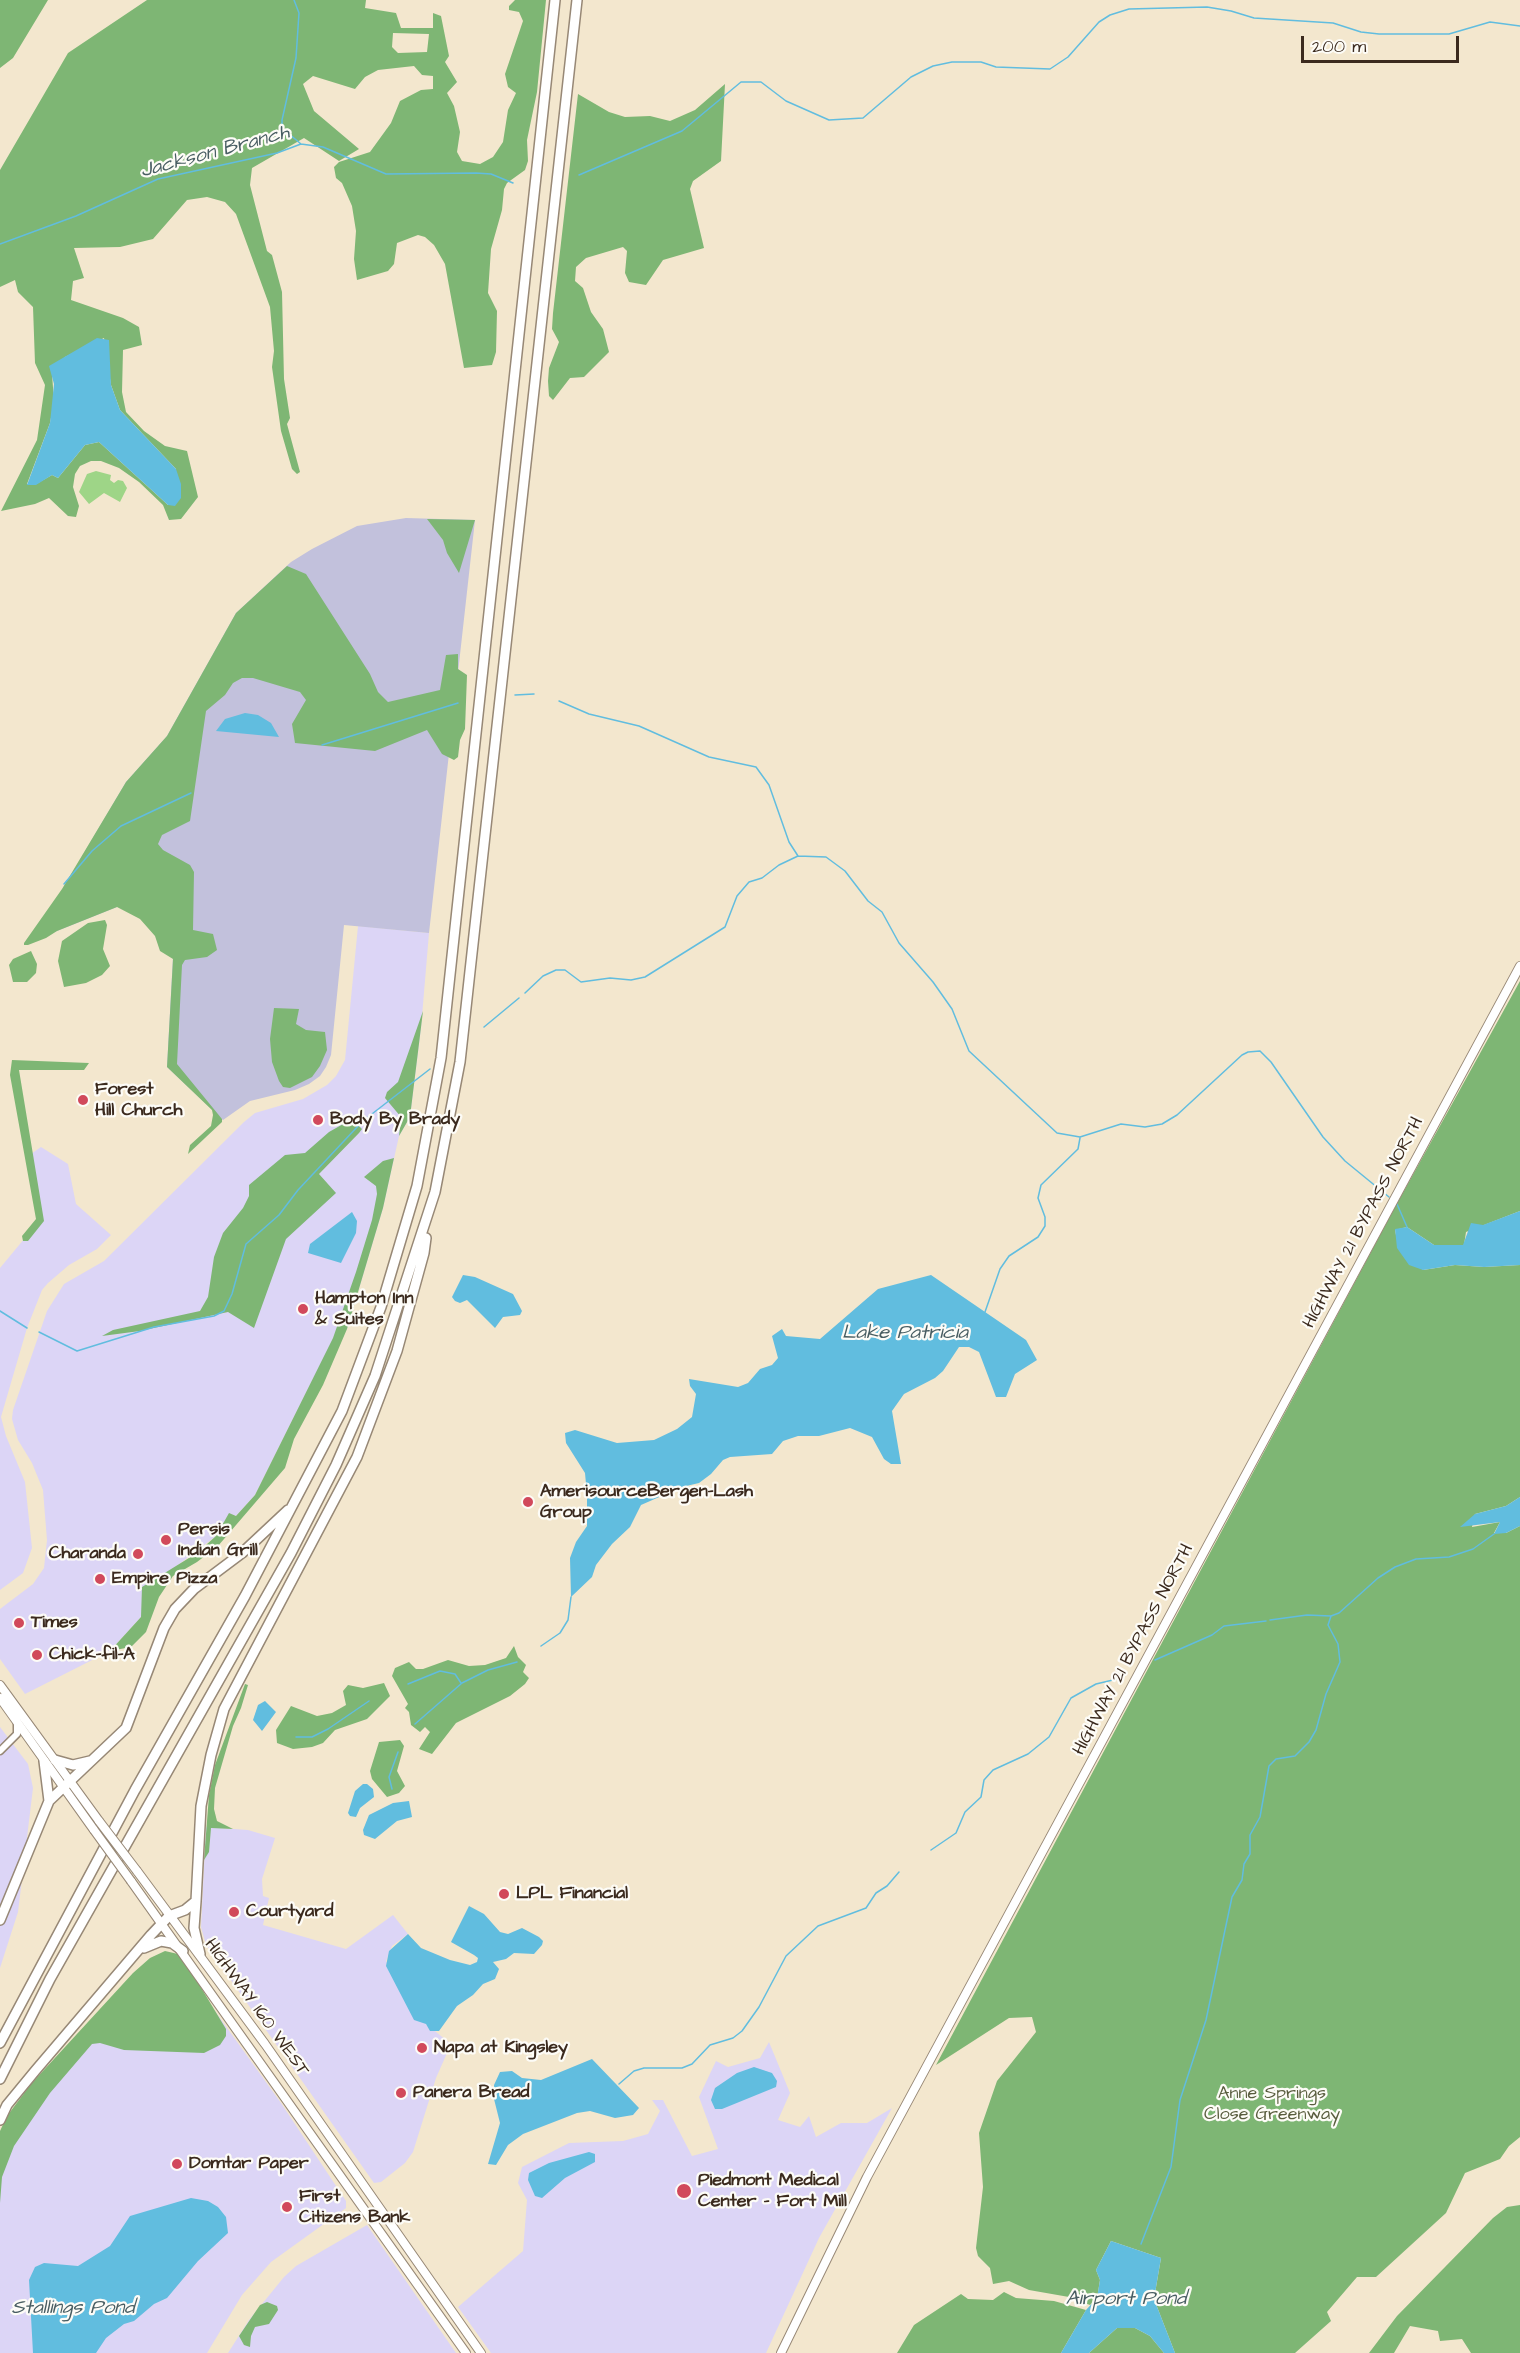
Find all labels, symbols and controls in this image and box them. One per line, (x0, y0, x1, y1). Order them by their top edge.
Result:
scale bar (1304, 24, 1462, 62)
text: 200 m (1312, 34, 1366, 59)
water label: Jackson Branch (138, 122, 292, 184)
place label: Forest Hill Church (95, 1079, 183, 1122)
marker: Forest Hill Church (76, 1093, 90, 1107)
place label: Body By Brady (330, 1109, 460, 1131)
marker: Body By Brady (311, 1113, 325, 1127)
street label: HIGHWAY 21 BYPASS NORTH (1299, 1114, 1429, 1332)
place label: Hampton Inn & Suites (315, 1288, 413, 1330)
marker: Hampton Inn & Suites (296, 1302, 310, 1316)
water label: Lake Patricia (842, 1322, 968, 1346)
place label: AmerisourceBergen-Lash Group (540, 1481, 753, 1524)
marker: AmerisourceBergen-Lash Group (521, 1495, 535, 1509)
place label: Persis Indian Grill (178, 1519, 258, 1562)
marker: Persis Indian Grill (159, 1533, 173, 1547)
street label: HIGHWAY 21 BYPASS NORTH (1069, 1541, 1199, 1759)
place label: Charanda (49, 1543, 126, 1565)
marker: Charanda (131, 1547, 145, 1561)
place label: Empire Pizza (112, 1568, 217, 1590)
marker: Empire Pizza (93, 1572, 107, 1586)
place label: Times (31, 1612, 78, 1634)
marker: Times (12, 1616, 26, 1630)
place label: Chick-fil-A (49, 1644, 135, 1666)
marker: Chick-fil-A (30, 1648, 44, 1662)
place label: LPL Financial (516, 1883, 628, 1905)
marker: LPL Financial (497, 1887, 511, 1901)
place label: Courtyard (246, 1901, 333, 1923)
marker: Courtyard (227, 1905, 241, 1919)
street label: HIGHWAY 160 WEST (199, 1935, 313, 2081)
place label: Napa at Kingsley (434, 2037, 568, 2059)
marker: Napa at Kingsley (415, 2041, 429, 2055)
place label: Panera Bread (413, 2082, 530, 2104)
park label: Anne Springs Close Greenway (1204, 2083, 1340, 2126)
marker: Panera Bread (394, 2086, 408, 2100)
place label: Domtar Paper (189, 2153, 309, 2175)
marker: Domtar Paper (170, 2157, 184, 2171)
place label: Piedmont Medical Center – Fort Mill (698, 2170, 847, 2212)
marker: Piedmont Medical Center – Fort Mill (675, 2182, 693, 2200)
place label: First Citizens Bank (299, 2186, 410, 2228)
marker: First Citizens Bank (280, 2200, 294, 2214)
water label: Airport Pond (1066, 2288, 1186, 2312)
water label: Stallings Pond (11, 2297, 135, 2321)

